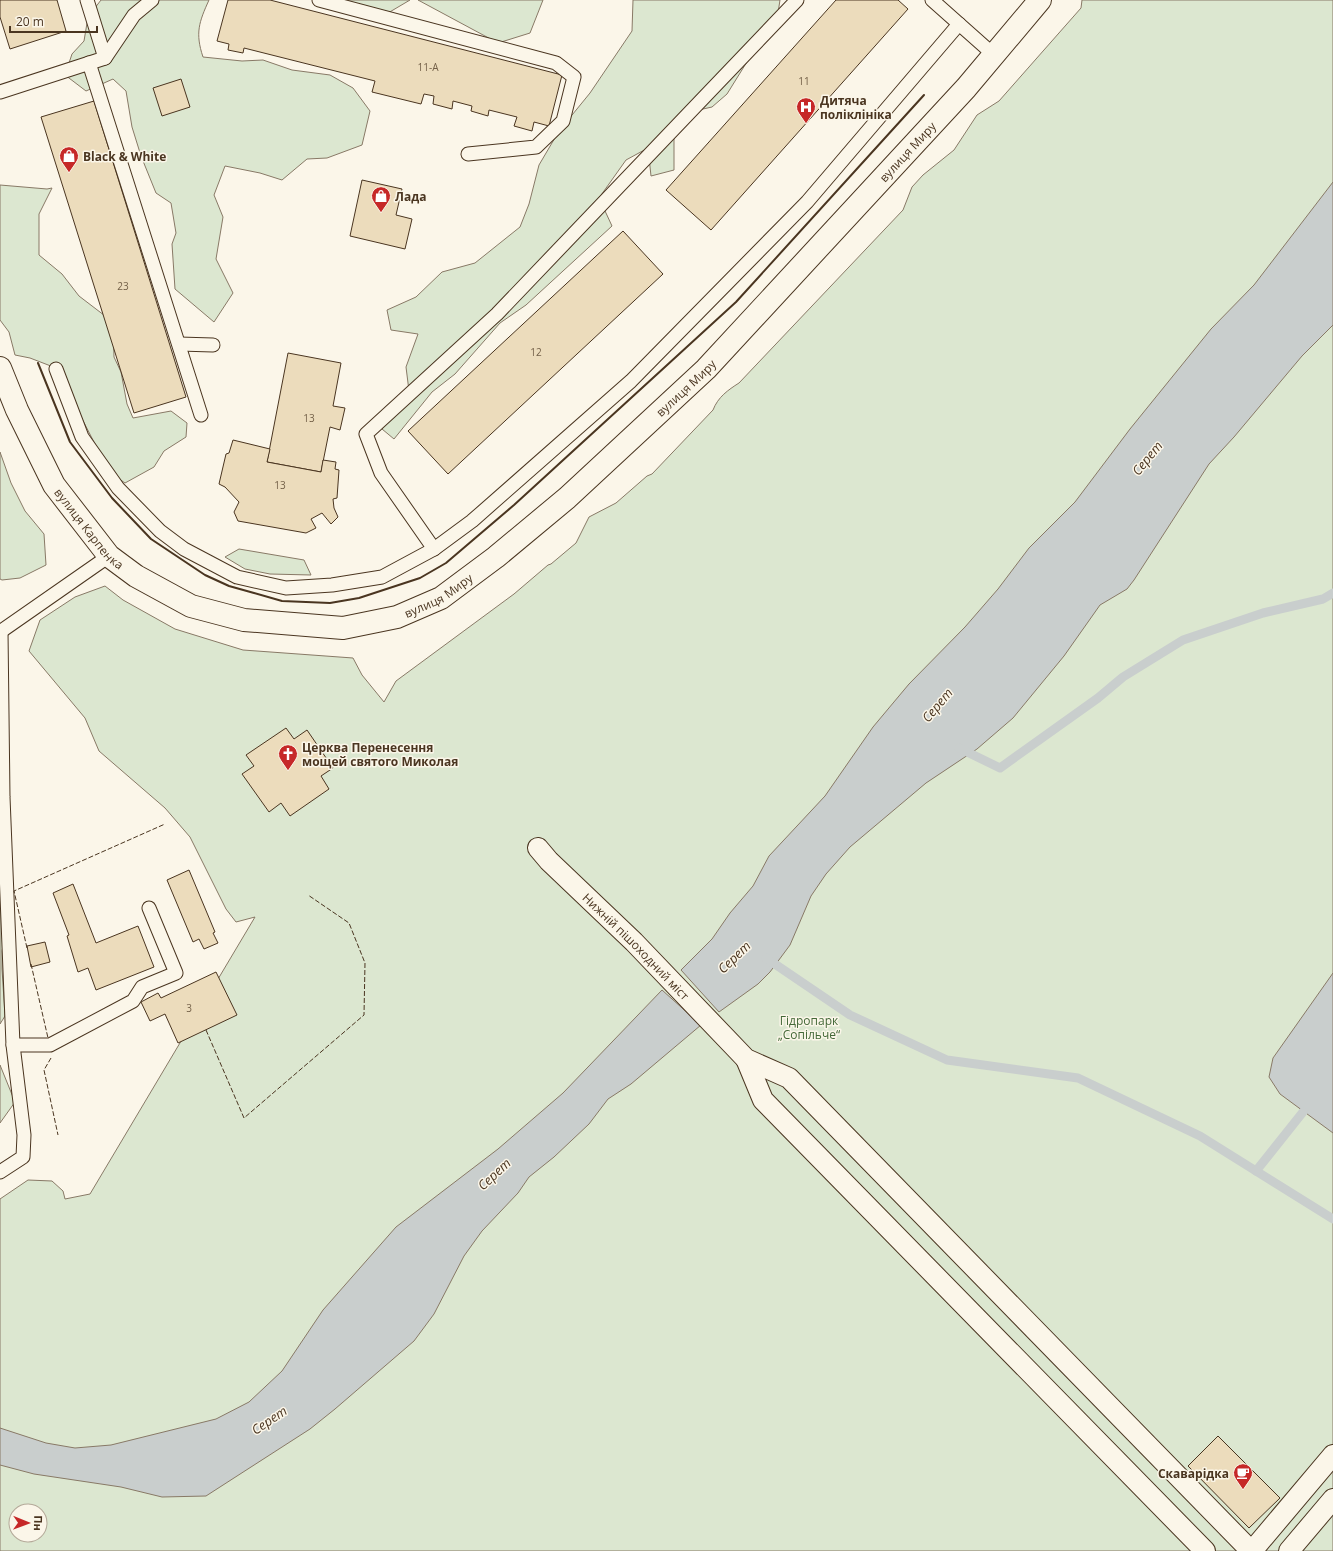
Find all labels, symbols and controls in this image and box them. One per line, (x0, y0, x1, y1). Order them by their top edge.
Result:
scale bar (10, 8, 97, 34)
text: 20 m (16, 13, 44, 30)
house number: 11-А (418, 60, 439, 74)
house number: 11 (798, 74, 810, 88)
place label: Дитяча поліклініка (820, 92, 892, 123)
hospital icon: Дитяча поліклініка (795, 96, 817, 124)
street label: вулиця Миру (875, 117, 940, 185)
shop icon: Black & White (58, 145, 80, 173)
place label: Black & White (83, 148, 166, 165)
shop icon: Лада (370, 185, 392, 213)
place label: Лада (395, 188, 426, 205)
house number: 23 (117, 279, 129, 293)
house number: 12 (530, 345, 542, 359)
street label: вулиця Миру (652, 355, 720, 420)
house number: 13 (303, 411, 315, 425)
water label: Серет (1128, 437, 1166, 479)
house number: 13 (274, 478, 286, 492)
street label: вулиця Карпенка (51, 484, 127, 573)
street label: вулиця Миру (401, 568, 477, 621)
water label: Серет (917, 684, 957, 726)
place label: Церква Перенесення мощей святого Миколая (302, 739, 458, 770)
church icon: Церква Перенесення мощей святого Миколая (277, 743, 299, 771)
street label: Нижній пішоходний міст (579, 889, 694, 1004)
water label: Серет (714, 937, 754, 977)
house number: 3 (186, 1001, 192, 1015)
park label: Гідропарк „Сопільче“ (778, 1012, 841, 1043)
water label: Серет (473, 1154, 515, 1194)
water label: Серет (248, 1402, 290, 1438)
cafe icon: Скаварідка (1232, 1462, 1254, 1490)
place label: Скаварідка (1158, 1465, 1229, 1482)
north arrow (8, 1503, 48, 1543)
text: Пн (31, 1515, 46, 1531)

